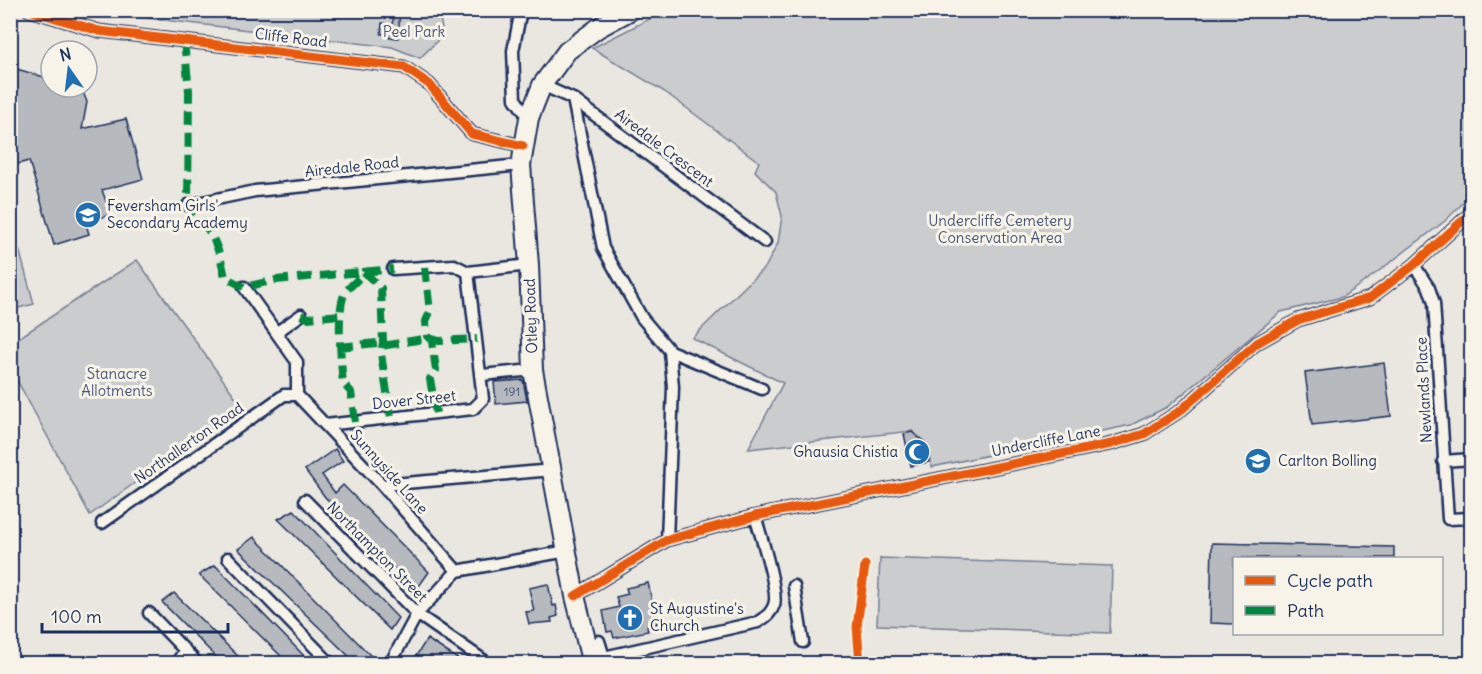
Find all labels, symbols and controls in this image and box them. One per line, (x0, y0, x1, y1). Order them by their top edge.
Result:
park label: Peel Park (383, 22, 446, 41)
street label: Cliffe Road (254, 24, 329, 51)
north arrow (39, 39, 99, 99)
text: N (58, 43, 73, 65)
street label: Airedale Crescent (611, 104, 717, 191)
street label: Airedale Road (304, 152, 400, 181)
place label: Feversham Girls' Secondary Academy (107, 196, 248, 232)
school or university icon: Feversham Girls' Secondary Academy (73, 200, 103, 230)
park label: Undercliffe Cemetery Conservation Area (928, 211, 1072, 247)
street label: Otley Road (520, 278, 541, 354)
street label: Newlands Place (1411, 336, 1436, 444)
park label: Stanacre Allotments (81, 364, 153, 400)
house number: 191 (504, 384, 520, 399)
street label: Dover Street (371, 386, 457, 413)
street label: Northallerton Road (130, 398, 247, 487)
street label: Undercliffe Lane (990, 421, 1102, 460)
street label: Sunnyside Lane (347, 426, 432, 518)
mosque icon: Ghausia Chistia (902, 437, 932, 467)
place label: Ghausia Chistia (793, 442, 898, 461)
school or university icon: Carlton Bolling (1243, 446, 1273, 476)
place label: Carlton Bolling (1278, 451, 1377, 470)
street label: Northampton Street (323, 497, 432, 606)
legend (1233, 557, 1443, 635)
text: Cycle path (1287, 569, 1373, 592)
scale bar (42, 596, 228, 634)
place label: St Augustine's Church (650, 599, 744, 635)
text: Path (1287, 599, 1324, 622)
church icon: St Augustine's Church (615, 603, 645, 633)
text: 100 m (51, 605, 102, 628)

